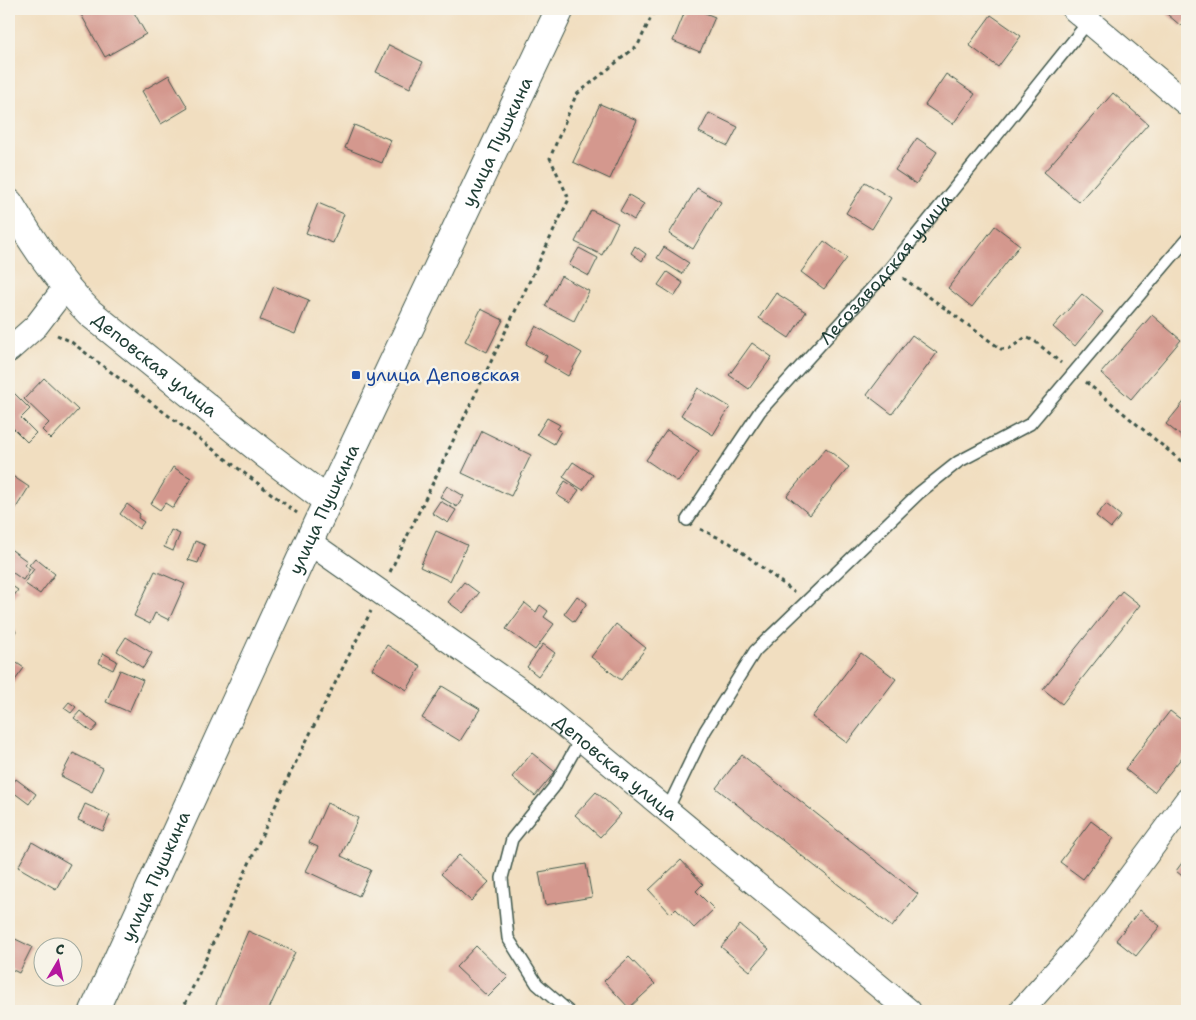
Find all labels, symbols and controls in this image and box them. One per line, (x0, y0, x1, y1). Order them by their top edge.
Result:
street label: улица Пушкина (456, 73, 538, 211)
street label: Лесозаводская улица (814, 188, 957, 350)
street label: Деповская улица (87, 307, 222, 423)
place label: улица Деповская (366, 363, 520, 387)
marker: улица Деповская (350, 369, 362, 381)
street label: улица Пушкина (283, 440, 365, 578)
street label: Деповская улица (549, 709, 683, 826)
street label: улица Пушкина (115, 807, 196, 946)
north arrow (32, 938, 82, 988)
text: С (54, 940, 66, 959)

